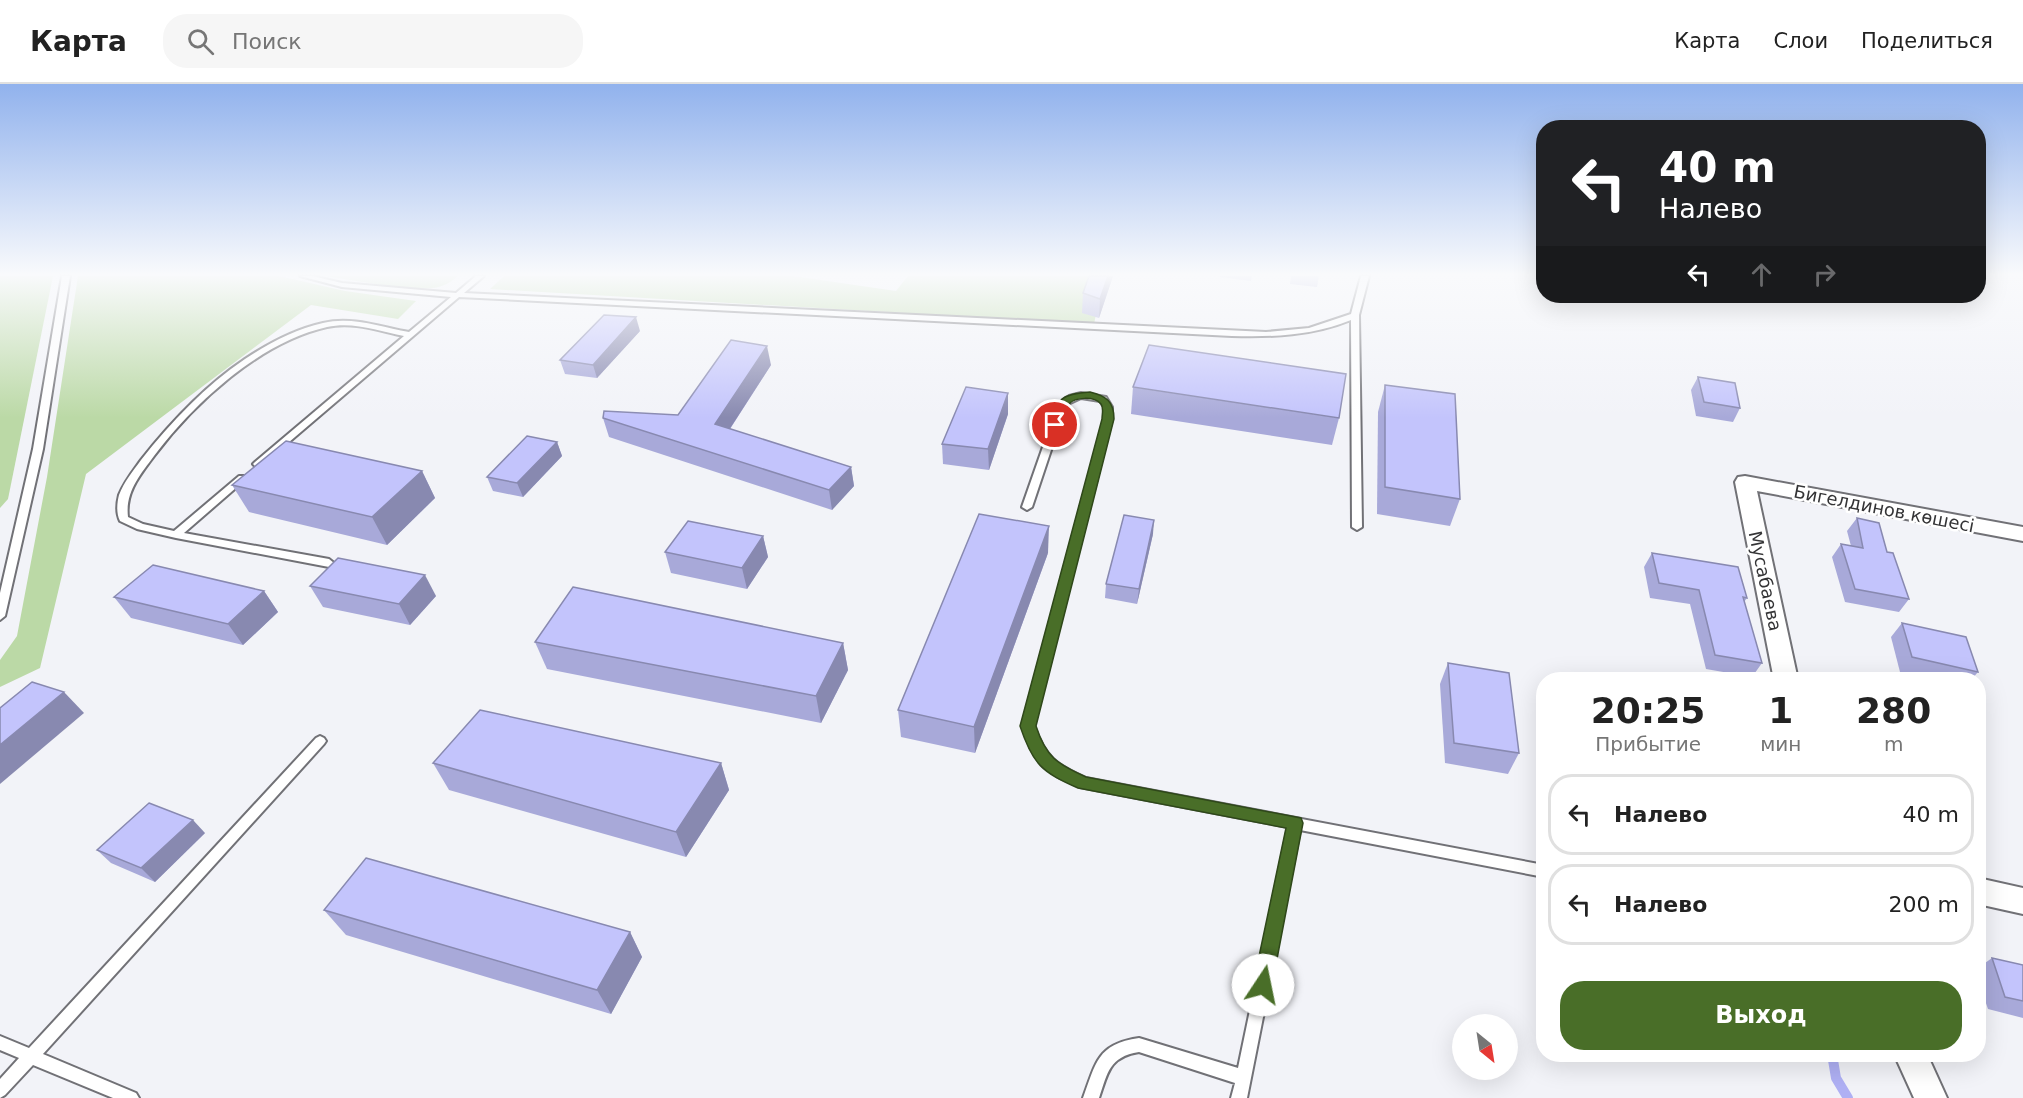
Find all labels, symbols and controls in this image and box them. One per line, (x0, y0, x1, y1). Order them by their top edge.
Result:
search box (163, 14, 583, 68)
text: Карта (30, 25, 127, 58)
icon: search (184, 25, 217, 58)
text: Поиск (232, 29, 302, 54)
text: Карта (1674, 29, 1740, 53)
text: Слои (1773, 29, 1828, 53)
text: Поделиться (1861, 29, 1993, 53)
text: 40 m (1659, 143, 1776, 192)
icon: left (1560, 144, 1638, 222)
text: Налево (1659, 193, 1762, 224)
icon: left (1682, 258, 1715, 291)
icon: ahead (1745, 258, 1778, 291)
icon: right (1808, 258, 1841, 291)
pin (1029, 399, 1080, 450)
icon: arrive (1038, 408, 1071, 441)
street label: Бигелдинов көшесі (1792, 481, 1976, 536)
street label: Мусабаева (1745, 529, 1786, 633)
text: 20:25 (1591, 690, 1705, 731)
text: 1 (1768, 690, 1793, 731)
text: 280 (1856, 690, 1931, 731)
text: Прибытие (1595, 732, 1701, 756)
text: мин (1760, 732, 1801, 756)
text: m (1884, 732, 1903, 756)
icon: left (1563, 798, 1596, 831)
text: Налево (1614, 802, 1707, 827)
text: 40 m (1903, 802, 1959, 827)
icon: left (1563, 888, 1596, 921)
text: Налево (1614, 892, 1707, 917)
text: 200 m (1889, 892, 1959, 917)
position arrow (1231, 953, 1295, 1017)
button: Выход (1560, 981, 1962, 1050)
north arrow (1452, 1014, 1518, 1080)
map controls (1452, 1014, 1518, 1080)

